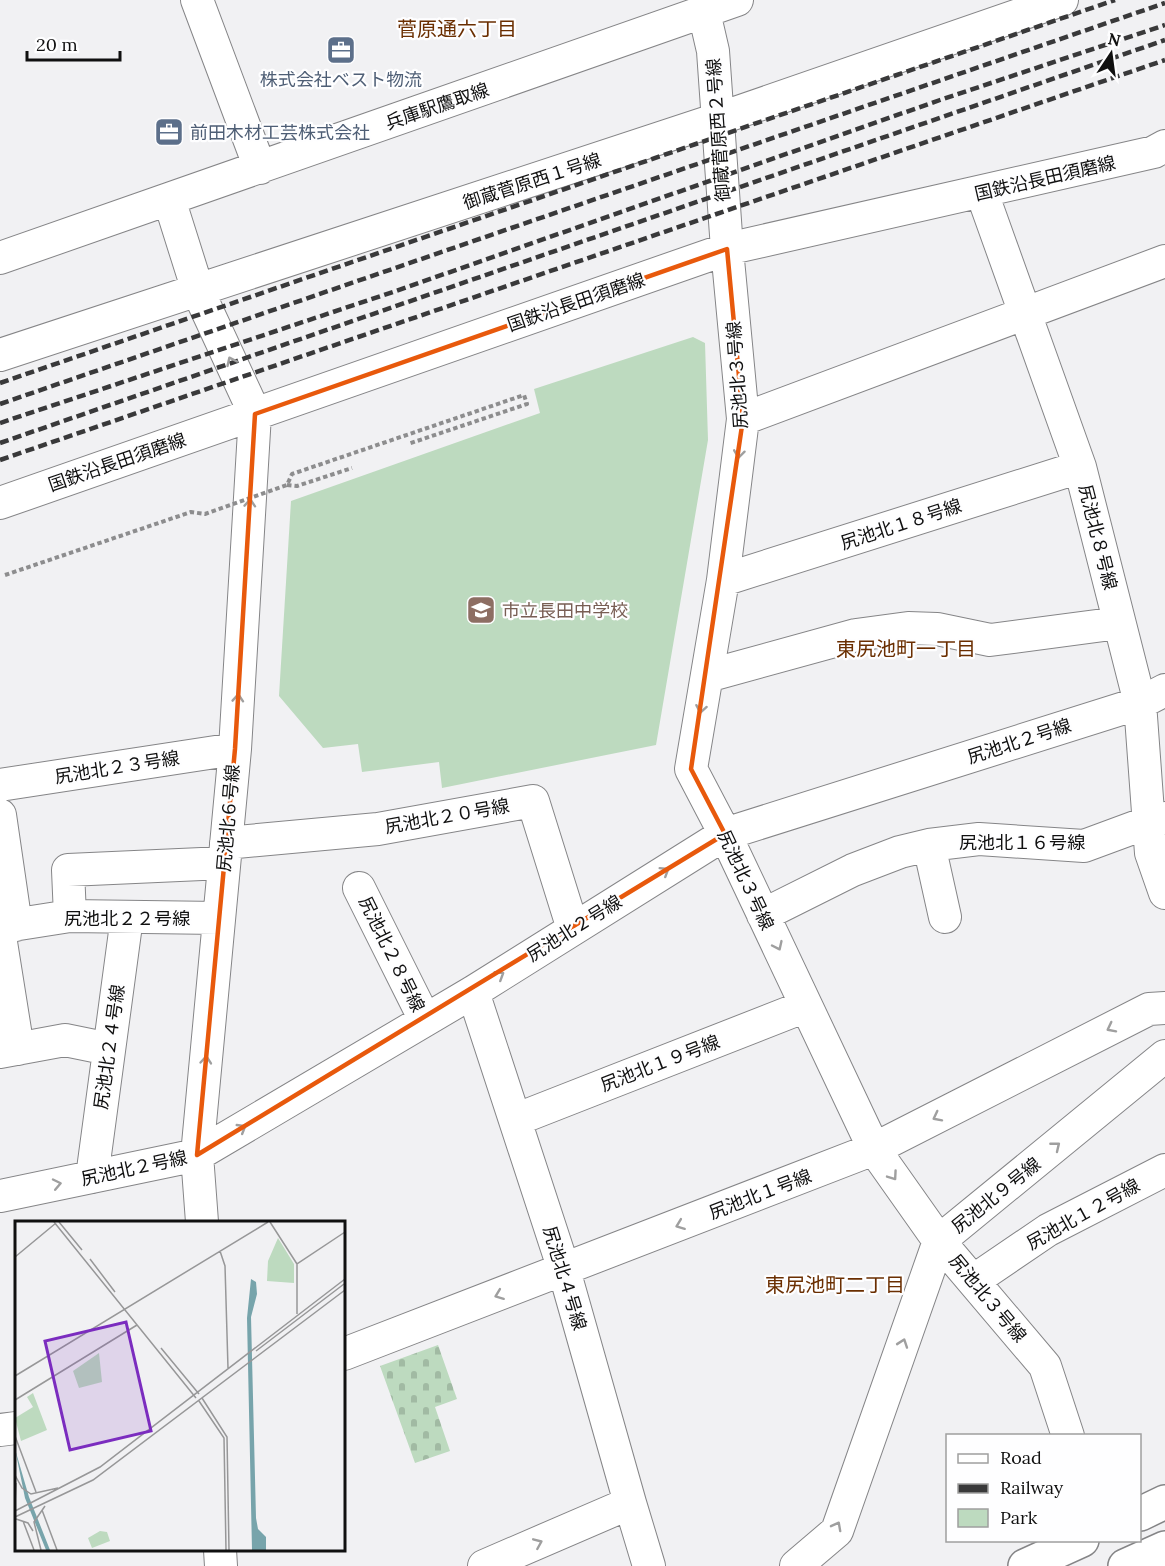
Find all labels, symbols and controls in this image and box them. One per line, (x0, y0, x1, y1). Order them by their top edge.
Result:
district label: 菅原通六丁目 (397, 16, 517, 41)
scale bar (27, 24, 120, 62)
north arrow (1081, 24, 1141, 84)
text: N (1106, 28, 1123, 51)
text: 20 m (36, 33, 78, 56)
office icon: 株式会社ベスト物流 (325, 34, 357, 66)
street label: 御蔵菅原西２号線 (702, 57, 734, 203)
place label: 株式会社ベスト物流 (260, 68, 422, 91)
street label: 兵庫駅鷹取線 (382, 78, 492, 134)
office icon: 前田木材工芸株式会社 (153, 116, 185, 148)
place label: 前田木材工芸株式会社 (190, 121, 370, 144)
street label: 御蔵菅原西１号線 (460, 148, 604, 214)
street label: 国鉄沿長田須磨線 (972, 151, 1118, 205)
street label: 国鉄沿長田須磨線 (504, 268, 648, 336)
street label: 尻池北３号線 (722, 320, 752, 430)
one-way arrow (226, 356, 238, 367)
street label: 国鉄沿長田須磨線 (45, 428, 189, 496)
one-way arrow (733, 449, 746, 459)
street label: 尻池北８号線 (1074, 482, 1122, 592)
street label: 尻池北１８号線 (838, 494, 964, 554)
one-way arrow (243, 499, 256, 508)
school or university icon: 市立長田中学校 (465, 594, 497, 626)
place label: 市立長田中学校 (502, 599, 628, 622)
district label: 東尻池町一丁目 (836, 636, 976, 661)
one-way arrow (231, 693, 244, 702)
one-way arrow (696, 704, 708, 714)
street label: 尻池北２号線 (964, 713, 1074, 769)
street label: 尻池北２３号線 (53, 746, 181, 788)
street label: 尻池北６号線 (212, 763, 244, 873)
street label: 尻池北２０号線 (383, 794, 511, 838)
street label: 尻池北３号線 (713, 826, 779, 934)
street label: 尻池北１６号線 (959, 831, 1085, 854)
one-way arrow (659, 867, 669, 879)
street label: 尻池北２号線 (522, 890, 626, 966)
street label: 尻池北２８号線 (354, 892, 430, 1016)
street label: 尻池北２２号線 (64, 907, 190, 930)
one-way arrow (770, 940, 782, 951)
one-way arrow (493, 971, 504, 982)
street label: 尻池北２４号線 (89, 983, 129, 1111)
one-way arrow (1107, 1021, 1118, 1032)
street label: 尻池北１９号線 (597, 1030, 723, 1096)
one-way arrow (199, 1055, 212, 1064)
one-way arrow (933, 1110, 944, 1121)
one-way arrow (236, 1124, 246, 1136)
one-way arrow (1049, 1143, 1060, 1154)
street label: 尻池北２号線 (79, 1146, 189, 1190)
street label: 尻池北９号線 (947, 1152, 1045, 1238)
street label: 尻池北１号線 (705, 1164, 815, 1224)
one-way arrow (886, 1170, 897, 1181)
street label: 尻池北１２号線 (1022, 1173, 1144, 1255)
one-way arrow (52, 1178, 62, 1191)
one-way arrow (676, 1218, 687, 1230)
inset map (15, 1221, 345, 1551)
street label: 尻池北４号線 (538, 1223, 592, 1333)
street label: 尻池北３号線 (944, 1249, 1032, 1347)
district label: 東尻池町二丁目 (765, 1272, 905, 1297)
one-way arrow (494, 1288, 504, 1301)
one-way arrow (896, 1338, 909, 1349)
legend (946, 1434, 1141, 1542)
text: Road (1000, 1446, 1042, 1469)
text: Railway (1000, 1476, 1064, 1499)
text: Park (1000, 1506, 1038, 1529)
one-way arrow (830, 1521, 842, 1532)
one-way arrow (531, 1538, 542, 1550)

